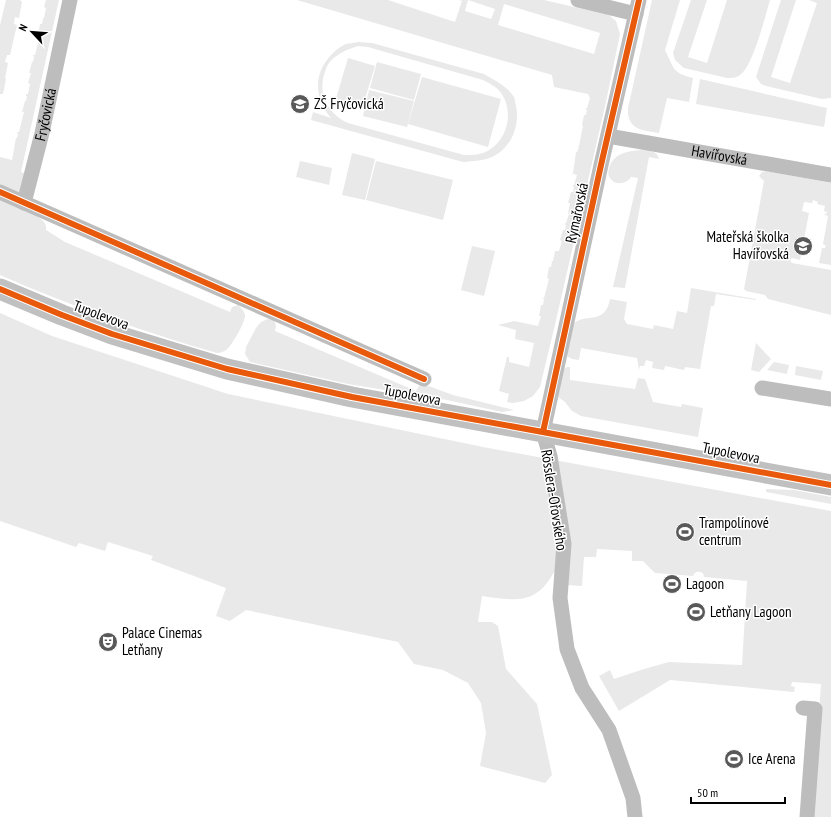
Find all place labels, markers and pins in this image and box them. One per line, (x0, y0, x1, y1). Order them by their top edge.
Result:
school or university icon: ZŠ Fryčovická (289, 93, 311, 115)
place label: ZŠ Fryčovická (314, 94, 384, 113)
place label: Mateřská školka Havířovská (707, 227, 789, 263)
school or university icon: Mateřská školka Havířovská (792, 235, 814, 257)
place label: Trampolínové centrum (699, 513, 769, 549)
sports icon: Trampolínové centrum (674, 521, 696, 543)
sports icon: Lagoon (661, 573, 683, 595)
place label: Lagoon (686, 574, 724, 593)
sports icon: Letňany Lagoon (685, 601, 707, 623)
place label: Letňany Lagoon (710, 602, 791, 621)
place label: Palace Cinemas Letňany (122, 623, 202, 659)
theatre icon: Palace Cinemas Letňany (97, 631, 119, 653)
sports icon: Ice Arena (723, 748, 745, 770)
place label: Ice Arena (748, 749, 796, 768)

